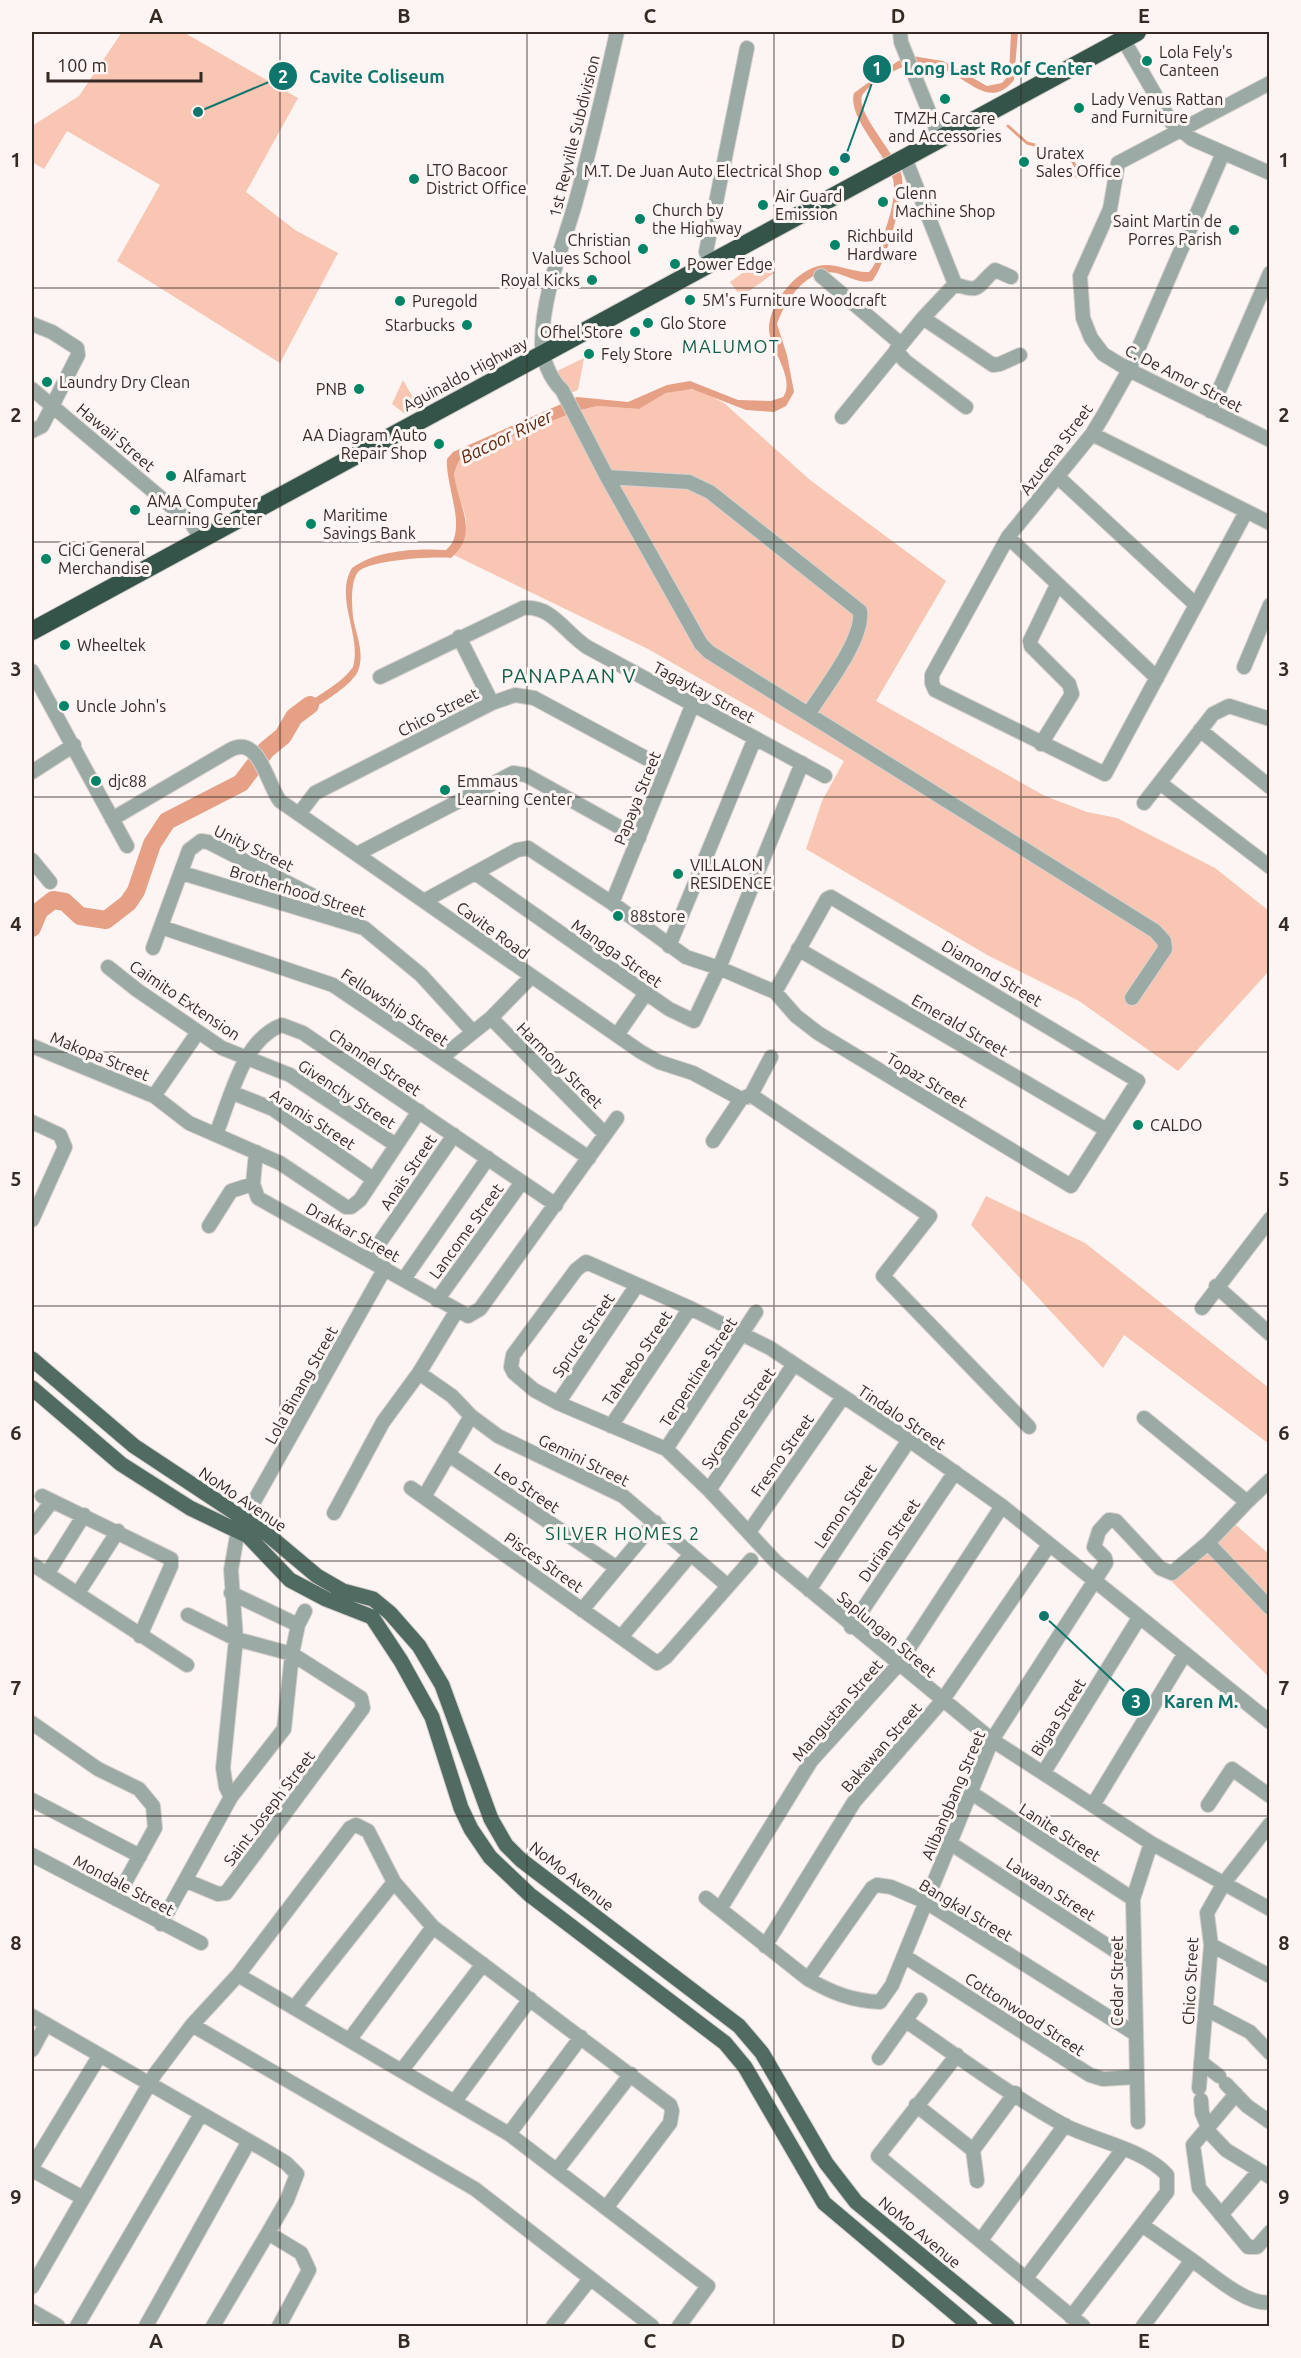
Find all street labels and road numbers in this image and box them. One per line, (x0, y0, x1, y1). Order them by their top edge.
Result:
street label: 1st Reyville Subdivision (545, 53, 603, 219)
street label: Aguinaldo Highway (400, 333, 530, 414)
street label: C. De Amor Street (1122, 341, 1246, 416)
street label: Hawaii Street (73, 399, 159, 475)
street label: Azucena Street (1016, 399, 1096, 498)
street label: Tagaytay Street (650, 658, 758, 727)
street label: Chico Street (395, 684, 482, 740)
street label: Papaya Street (610, 748, 664, 847)
street label: Unity Street (211, 821, 297, 875)
street label: Brotherhood Street (228, 862, 369, 920)
street label: Cavite Road (453, 898, 533, 962)
street label: Mangga Street (568, 915, 666, 991)
street label: Diamond Street (939, 936, 1046, 1010)
street label: Caimito Extension (126, 956, 244, 1044)
street label: Fellowship Street (338, 965, 452, 1050)
street label: Emerald Street (909, 990, 1012, 1060)
street label: Harmony Street (513, 1018, 607, 1112)
street label: Channel Street (326, 1025, 425, 1100)
street label: Makopa Street (48, 1028, 153, 1084)
street label: Topaz Street (883, 1049, 971, 1111)
street label: Givenchy Street (295, 1056, 400, 1133)
street label: Aramis Street (267, 1085, 359, 1154)
street label: Anais Street (376, 1130, 440, 1213)
street label: Lancome Street (425, 1179, 507, 1282)
street label: Drakkar Street (303, 1199, 404, 1266)
street label: Spruce Street (548, 1289, 618, 1380)
street label: Taheebo Street (599, 1307, 676, 1409)
street label: Terpentine Street (656, 1313, 740, 1430)
street label: Lola Binang Street (261, 1322, 341, 1447)
street label: Sycamore Street (698, 1364, 779, 1472)
street label: Tindalo Street (855, 1381, 950, 1453)
street label: Fresno Street (747, 1410, 818, 1500)
street label: Gemini Street (536, 1430, 633, 1490)
street label: Leo Street (491, 1460, 564, 1517)
street label: Lemon Street (810, 1460, 880, 1552)
street label: NoMo Avenue (196, 1463, 290, 1535)
street label: Durian Street (855, 1495, 924, 1585)
street label: Pisces Street (501, 1528, 587, 1596)
street label: Saplungan Street (834, 1587, 941, 1681)
street label: Mangustan Street (788, 1655, 886, 1764)
street label: Bigaa Street (1027, 1674, 1089, 1759)
street label: Bakawan Street (837, 1698, 925, 1795)
street label: Alibangbang Street (918, 1727, 989, 1862)
street label: Saint Joseph Street (220, 1746, 319, 1869)
street label: Lanite Street (1016, 1799, 1104, 1865)
street label: NoMo Avenue (526, 1838, 618, 1914)
street label: Mondale Street (71, 1851, 178, 1919)
street label: Lawaan Street (1003, 1853, 1100, 1925)
street label: Bangkal Street (916, 1875, 1016, 1945)
street label: Cedar Street (1108, 1935, 1126, 2026)
street label: Chico Street (1179, 1936, 1201, 2025)
street label: Cottonwood Street (962, 1969, 1089, 2060)
street label: NoMo Avenue (875, 2192, 965, 2272)

